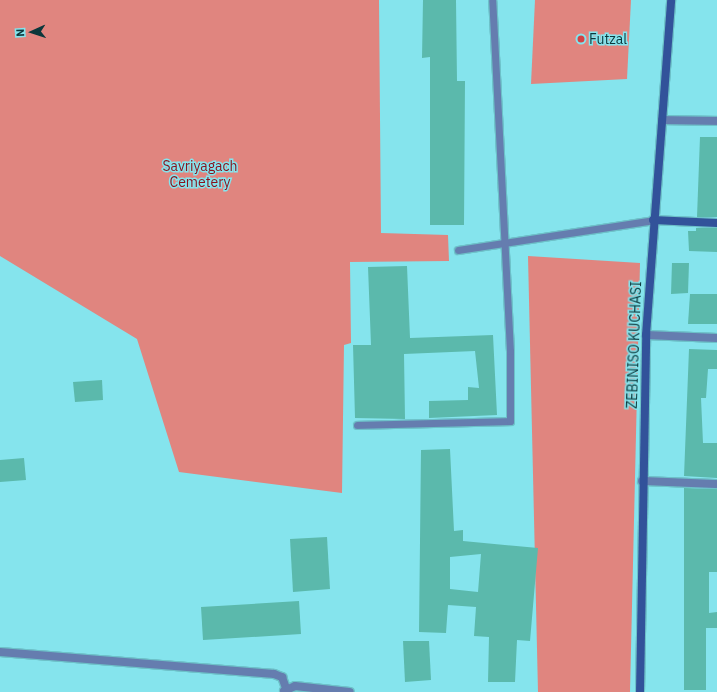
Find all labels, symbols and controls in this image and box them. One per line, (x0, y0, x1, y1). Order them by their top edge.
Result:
north arrow (12, 12, 52, 52)
text: N (13, 28, 27, 37)
place label: Futzal (589, 31, 627, 47)
marker: Futzal (576, 34, 586, 44)
park label: Savriyagach Cemetery (162, 158, 238, 190)
street label: ZEBINISO KUCHASI (623, 281, 645, 409)

